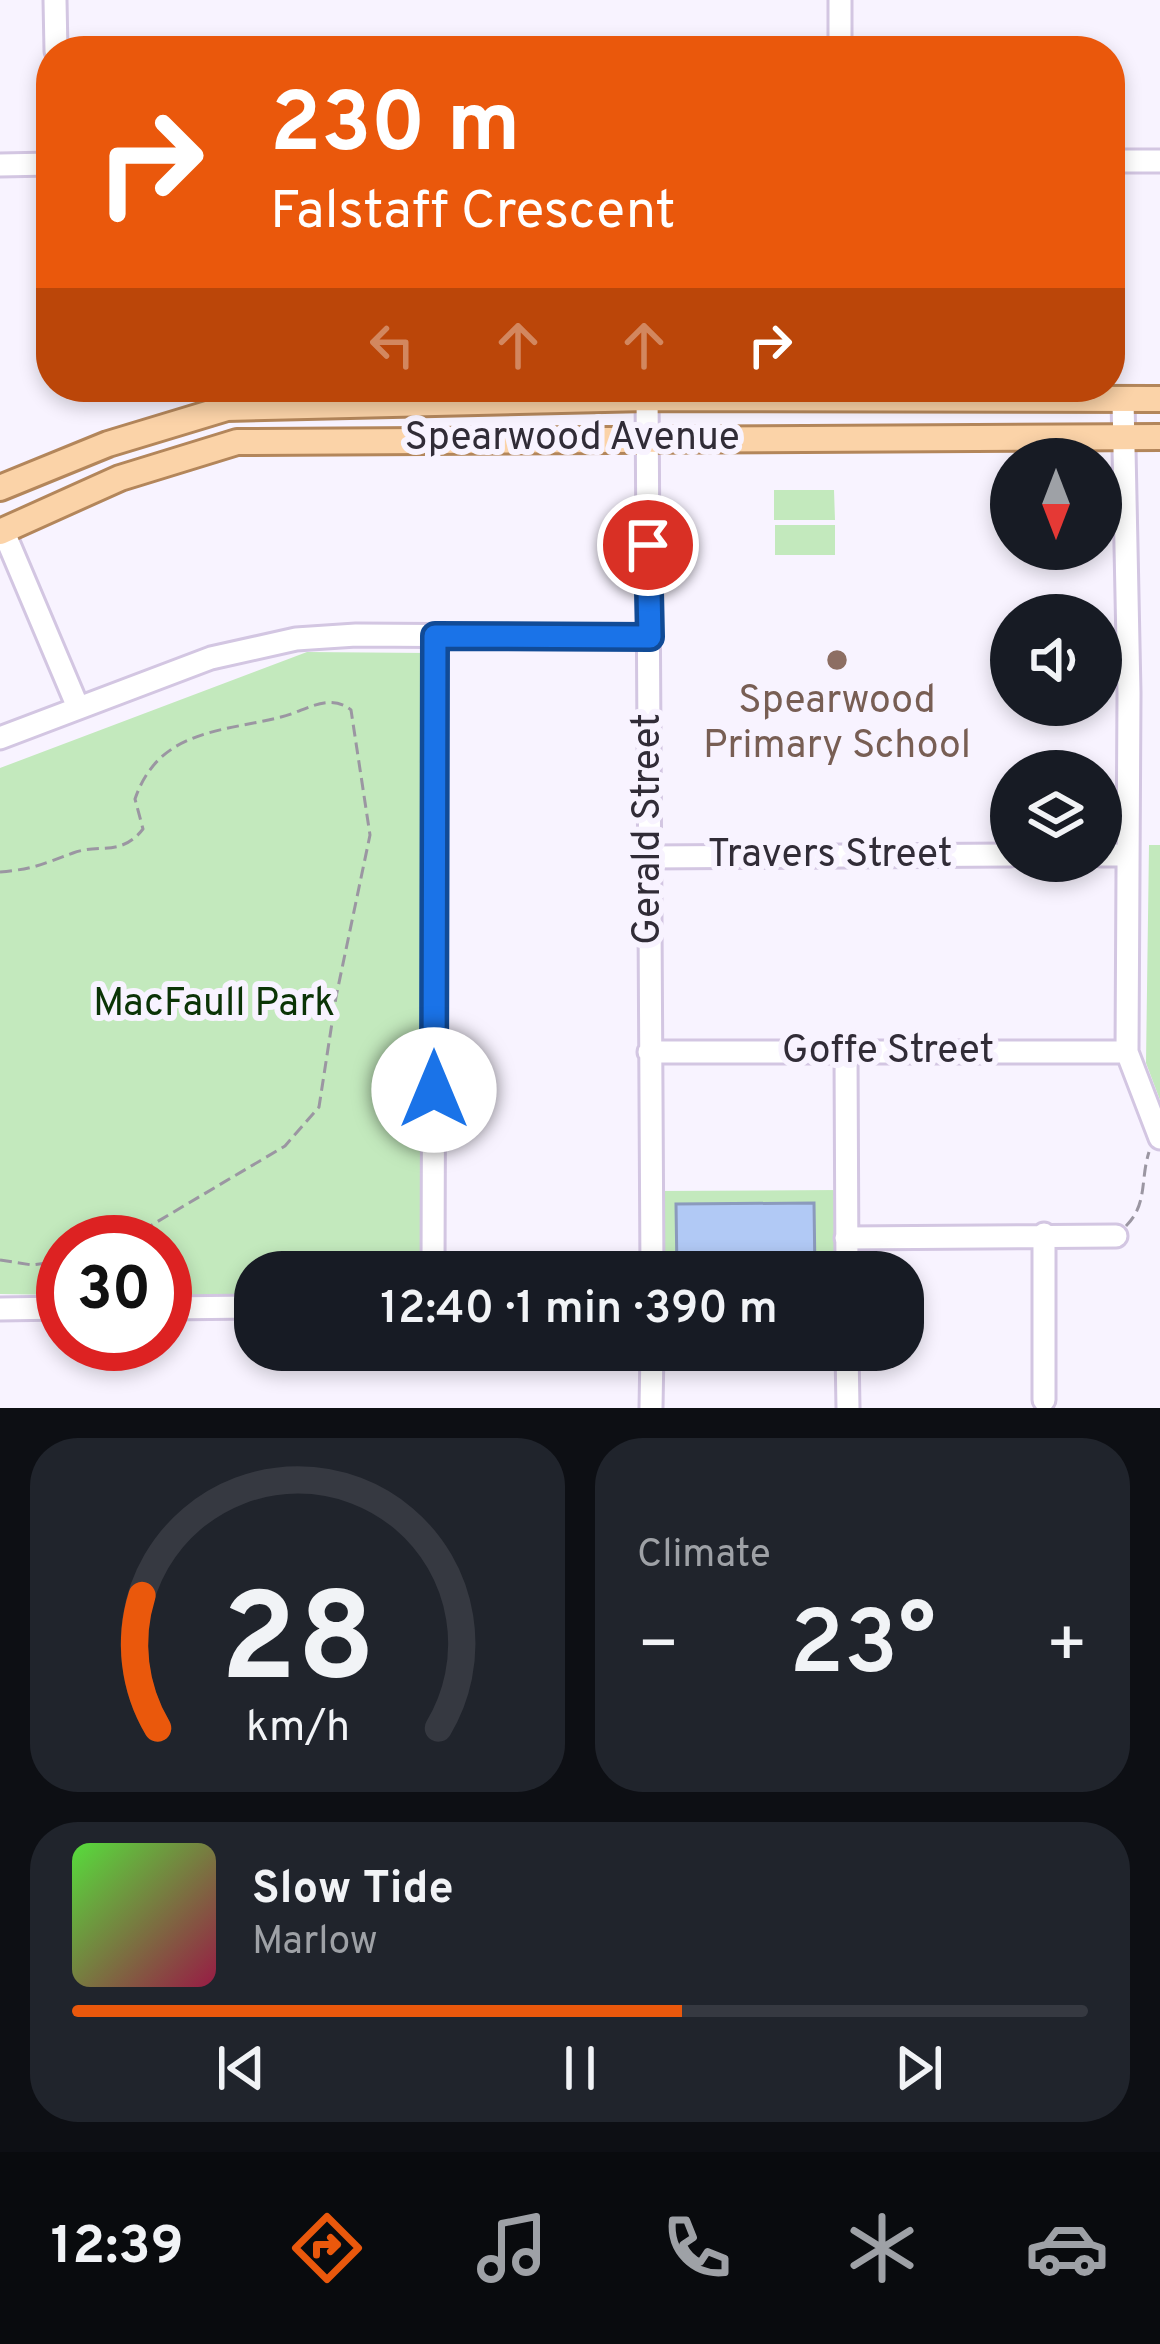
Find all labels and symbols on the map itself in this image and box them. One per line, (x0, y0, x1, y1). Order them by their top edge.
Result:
street label: Spearwood Avenue (404, 415, 740, 464)
north arrow (990, 438, 1122, 570)
pin (597, 494, 699, 596)
marker: Spearwood Primary School (824, 647, 850, 673)
place label: Spearwood Primary School (703, 678, 971, 772)
street label: Gerald Street (625, 713, 674, 945)
street label: Travers Street (708, 832, 952, 881)
park label: MacFaull Park (93, 981, 335, 1030)
position arrow (371, 1027, 497, 1153)
street label: Goffe Street (782, 1028, 994, 1077)
speed limit sign: 30 (36, 1215, 192, 1371)

